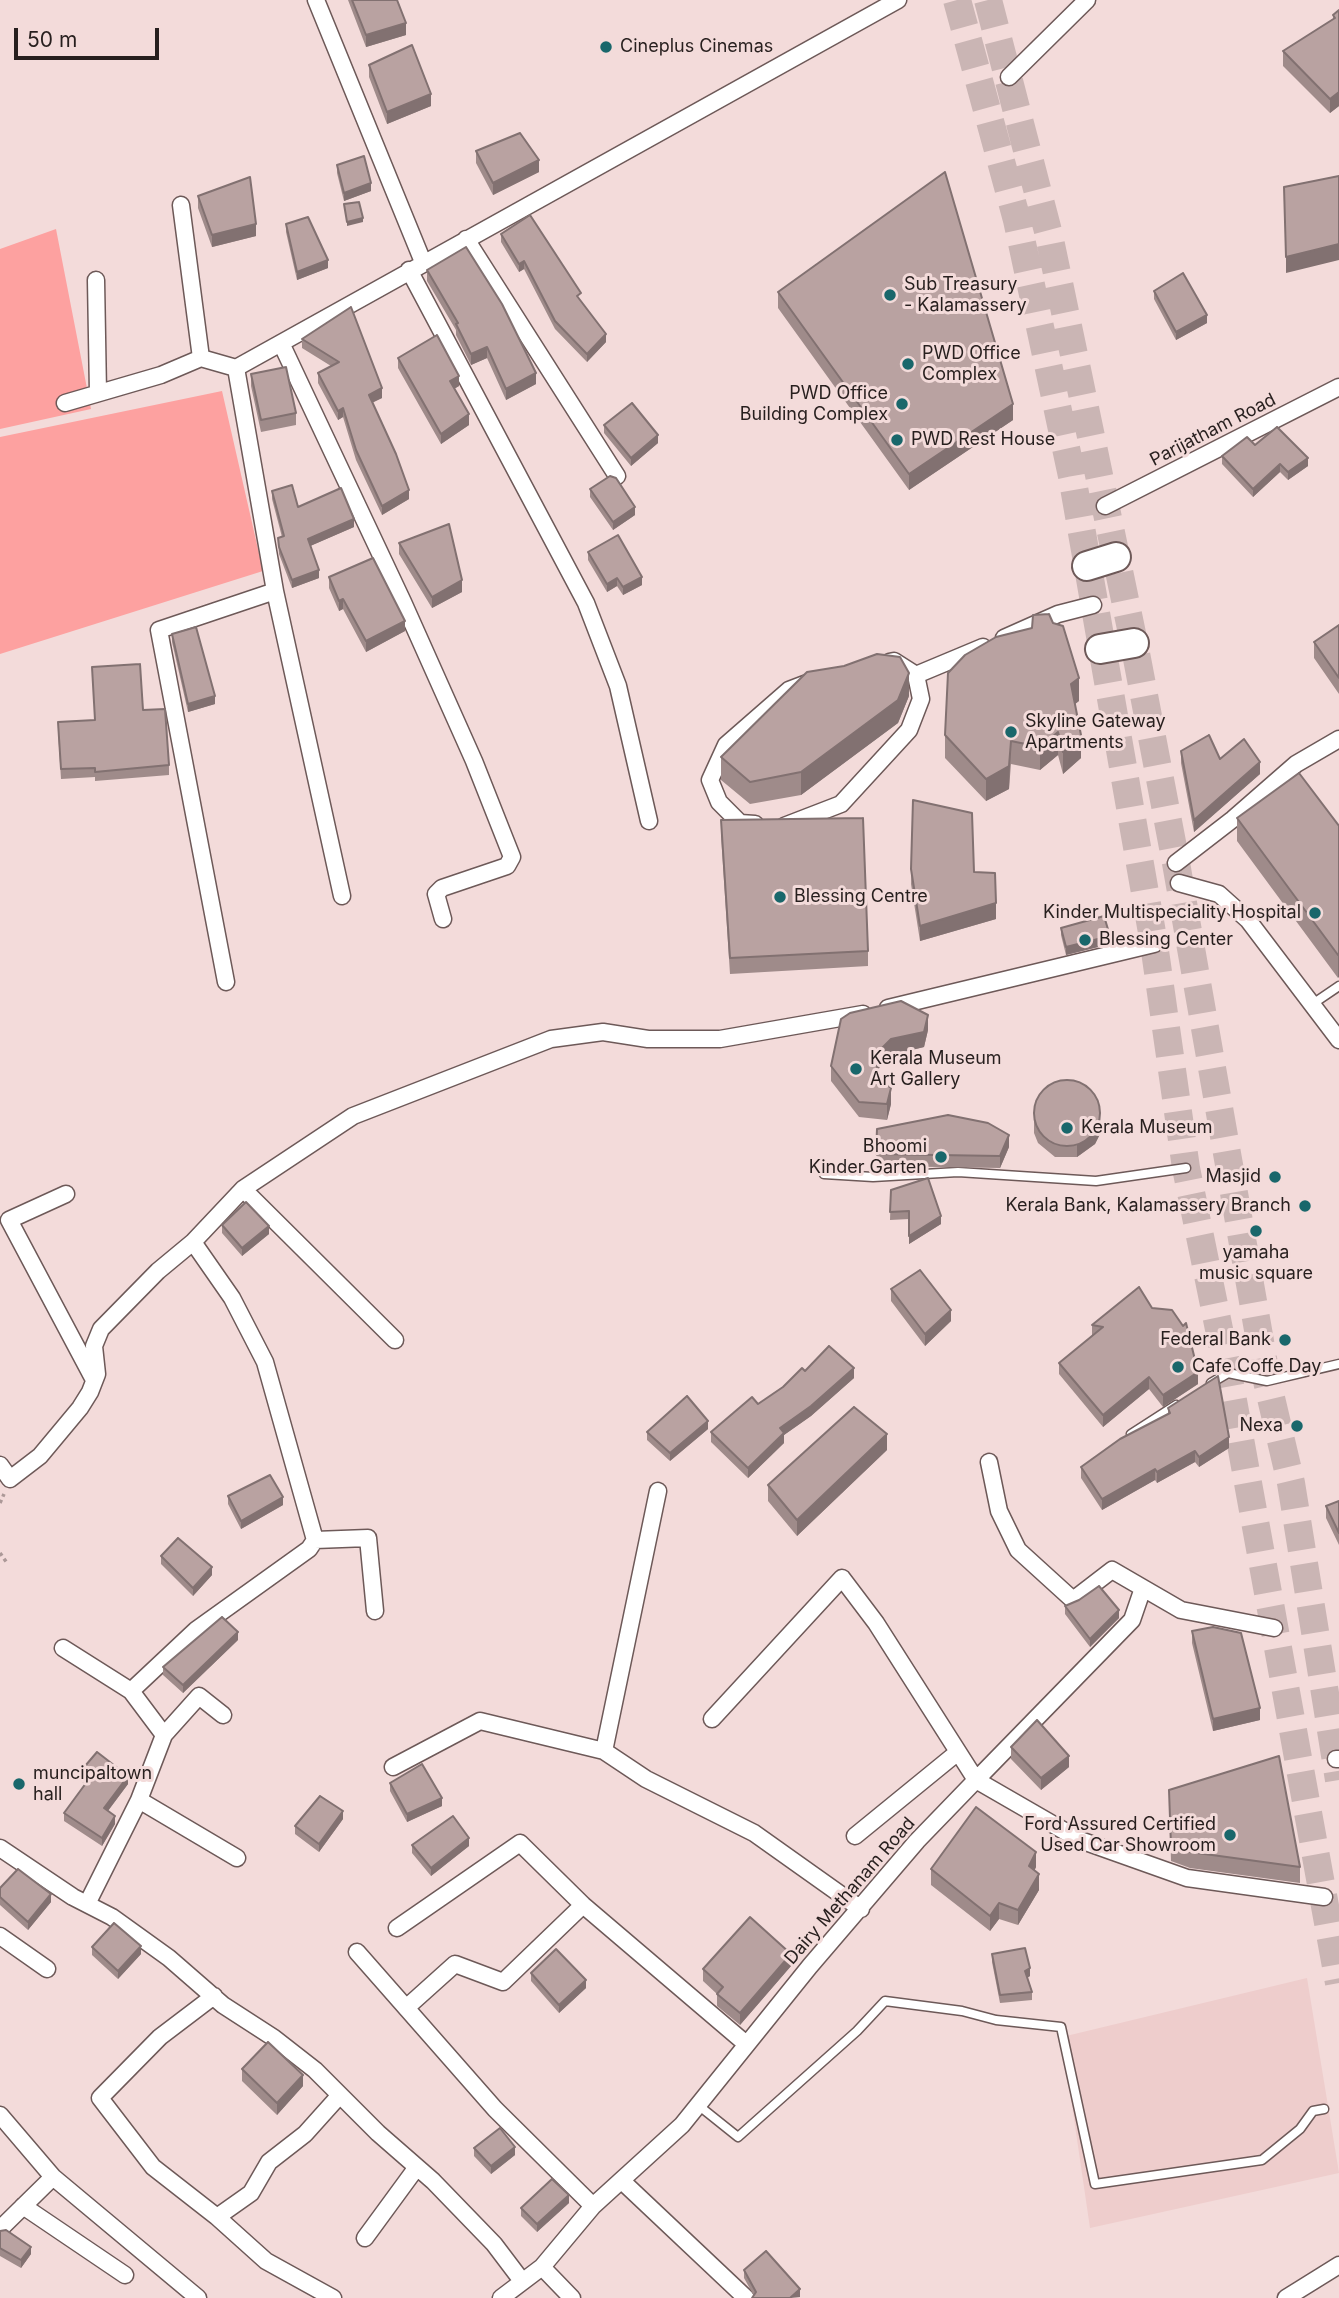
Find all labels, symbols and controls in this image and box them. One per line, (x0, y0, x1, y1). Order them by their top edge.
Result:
scale bar (18, 14, 163, 58)
text: 50 m (27, 27, 77, 52)
place label: Cineplus Cinemas (620, 36, 773, 58)
marker: Cineplus Cinemas (598, 39, 614, 55)
place label: Sub Treasury - Kalamassery (904, 274, 1027, 316)
marker: Sub Treasury - Kalamassery (882, 287, 898, 303)
place label: PWD Office Complex (922, 343, 1021, 386)
marker: PWD Office Complex (900, 356, 916, 372)
place label: PWD Office Building Complex (740, 383, 888, 426)
street label: Parijatham Road (1146, 389, 1280, 471)
marker: PWD Office Building Complex (894, 396, 910, 412)
place label: PWD Rest House (911, 429, 1055, 451)
marker: PWD Rest House (889, 432, 905, 448)
place label: Skyline Gateway Apartments (1025, 711, 1166, 754)
marker: Skyline Gateway Apartments (1003, 724, 1019, 740)
place label: Blessing Centre (794, 886, 928, 908)
marker: Blessing Centre (772, 889, 788, 905)
place label: Kinder Multispeciality Hospital (1043, 902, 1301, 924)
marker: Kinder Multispeciality Hospital (1307, 905, 1323, 921)
place label: Blessing Center (1099, 929, 1233, 951)
marker: Blessing Center (1077, 932, 1093, 948)
place label: Kerala Museum Art Gallery (870, 1048, 1002, 1090)
marker: Kerala Museum Art Gallery (848, 1061, 864, 1077)
place label: Kerala Museum (1081, 1117, 1213, 1139)
marker: Kerala Museum (1059, 1120, 1075, 1136)
place label: Bhoomi Kinder Garten (809, 1136, 927, 1178)
marker: Bhoomi Kinder Garten (933, 1149, 949, 1165)
place label: Masjid (1205, 1166, 1261, 1188)
marker: Masjid (1267, 1169, 1283, 1185)
place label: Kerala Bank, Kalamassery Branch (1006, 1195, 1291, 1217)
marker: Kerala Bank, Kalamassery Branch (1297, 1198, 1313, 1214)
marker: yamaha music square (1248, 1223, 1264, 1239)
place label: yamaha music square (1199, 1242, 1313, 1284)
place label: Federal Bank (1160, 1329, 1271, 1351)
marker: Federal Bank (1277, 1332, 1293, 1348)
place label: Cafe Coffe Day (1192, 1356, 1321, 1378)
marker: Cafe Coffe Day (1170, 1359, 1186, 1375)
place label: Nexa (1239, 1415, 1283, 1437)
marker: Nexa (1289, 1418, 1305, 1434)
place label: muncipaltown hall (33, 1763, 152, 1806)
marker: muncipaltown hall (11, 1776, 27, 1792)
street label: Dairy Methanam Road (780, 1813, 920, 1969)
place label: Ford Assured Certified Used Car Showroom (1024, 1814, 1216, 1856)
marker: Ford Assured Certified Used Car Showroom (1222, 1827, 1238, 1843)

